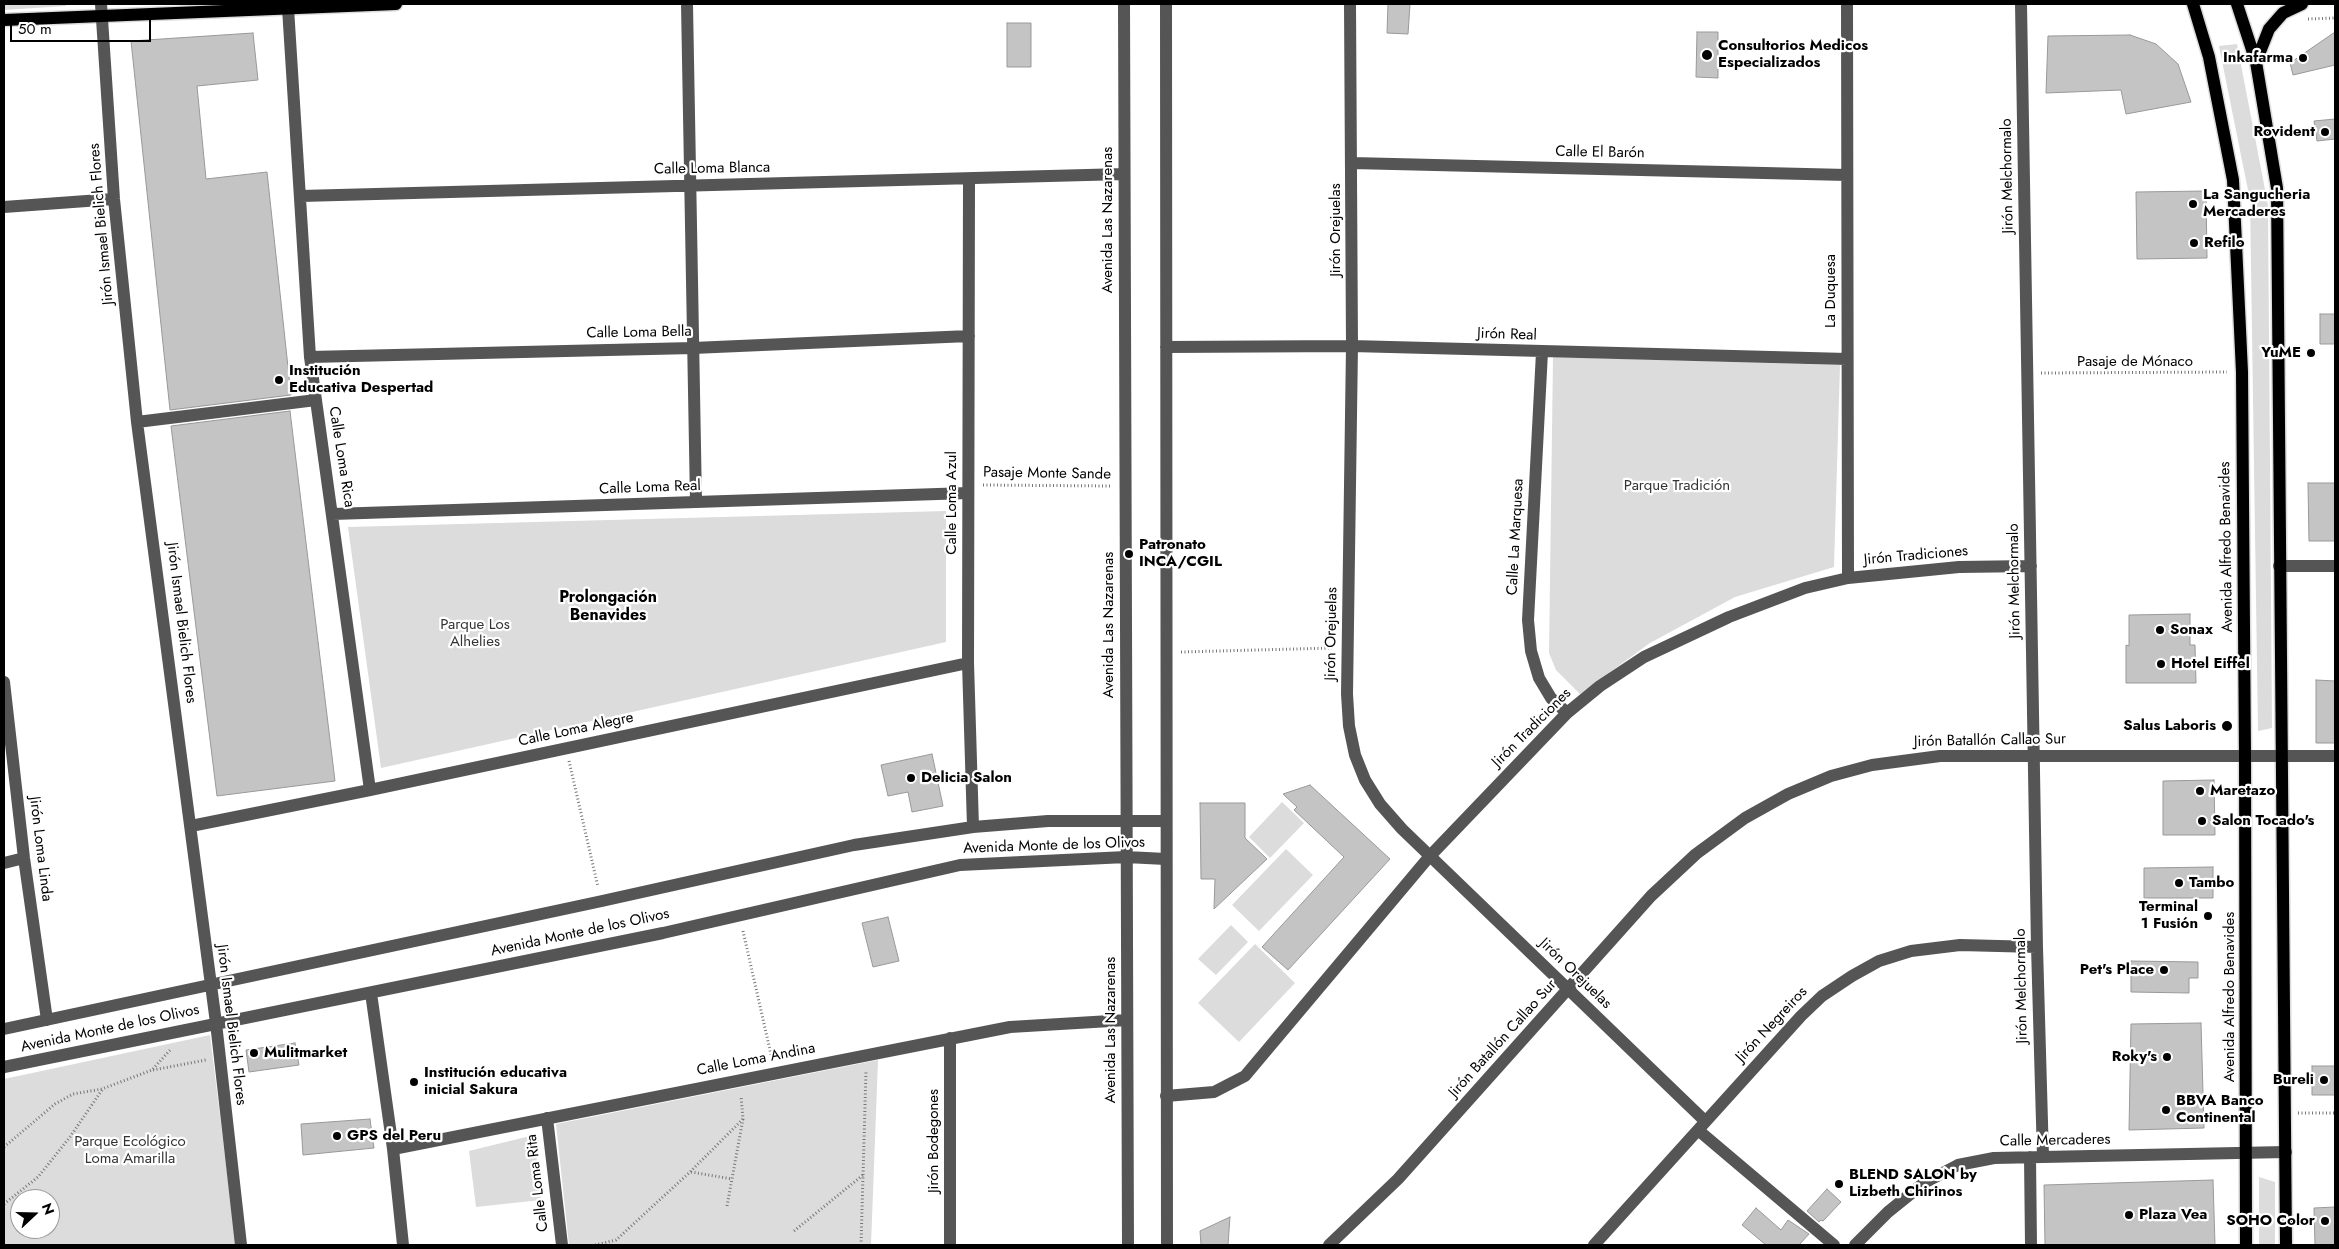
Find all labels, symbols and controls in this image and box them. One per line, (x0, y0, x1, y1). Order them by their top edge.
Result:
scale bar (12, 10, 154, 42)
text: 50 m (18, 18, 52, 40)
place label: Consultorios Medicos Especializados (1718, 37, 1868, 72)
marker: Consultorios Medicos Especializados (1700, 48, 1714, 62)
place label: Inkafarma (2223, 49, 2293, 67)
marker: Inkafarma (2297, 52, 2309, 64)
street label: Jirón Melchormalo (1998, 118, 2018, 234)
place label: Rovident (2253, 123, 2315, 141)
marker: Rovident (2319, 126, 2331, 138)
street label: Jirón Ismael Bielich Flores (86, 143, 118, 305)
street label: Calle El Barón (1555, 143, 1645, 163)
street label: Avenida Las Nazarenas (1099, 147, 1117, 293)
street label: Calle Loma Blanca (654, 159, 770, 179)
street label: Jirón Orejuelas (1327, 183, 1345, 277)
place label: La Sangucheria Mercaderes (2203, 186, 2310, 221)
marker: La Sangucheria Mercaderes (2187, 198, 2199, 210)
place label: Refilo (2204, 234, 2244, 252)
marker: Refilo (2188, 237, 2200, 249)
street label: La Duquesa (1822, 254, 1840, 328)
street label: Calle Loma Bella (586, 323, 692, 343)
street label: Jirón Real (1477, 325, 1537, 345)
place label: YuME (2261, 344, 2301, 362)
marker: YuME (2305, 347, 2317, 359)
street label: Pasaje de Mónaco (2077, 353, 2193, 371)
place label: Institución Educativa Despertad (289, 362, 433, 397)
marker: Institución Educativa Despertad (273, 374, 285, 386)
street label: Calle Loma Rica (324, 405, 358, 509)
street label: Calle Loma Azul (943, 451, 961, 555)
street label: Avenida Alfredo Benavides (2217, 461, 2237, 633)
street label: Pasaje Monte Sande (983, 464, 1111, 484)
street label: Calle Loma Real (599, 477, 701, 499)
park label: Parque Tradición (1624, 477, 1730, 495)
street label: Calle La Marquesa (1504, 478, 1528, 596)
street label: Jirón Melchormalo (2005, 523, 2025, 639)
place label: Patronato INCA/CGIL (1139, 536, 1222, 571)
street label: Jirón Ismael Bielich Flores (162, 541, 200, 705)
street label: Jirón Tradiciones (1863, 542, 1969, 570)
marker: Patronato INCA/CGIL (1123, 548, 1135, 560)
street label: Avenida Las Nazarenas (1100, 552, 1118, 698)
street label: Jirón Orejuelas (1322, 587, 1342, 681)
district label: Prolongación Benavides (559, 588, 657, 626)
park label: Parque Los Alhelies (440, 616, 510, 651)
place label: Sonax (2170, 621, 2213, 639)
marker: Sonax (2154, 624, 2166, 636)
place label: Hotel Eiffel (2171, 655, 2250, 673)
marker: Hotel Eiffel (2155, 658, 2167, 670)
street label: Jirón Tradiciones (1489, 685, 1575, 771)
street label: Calle Loma Alegre (517, 709, 635, 751)
place label: Salus Laboris (2123, 717, 2216, 735)
marker: Salus Laboris (2220, 719, 2234, 733)
street label: Jirón Batallón Callao Sur (1914, 731, 2066, 751)
place label: Delicia Salon (921, 769, 1012, 787)
marker: Delicia Salon (905, 772, 917, 784)
place label: Maretazo (2210, 782, 2275, 800)
marker: Maretazo (2194, 785, 2206, 797)
street label: Jirón Loma Linda (25, 795, 55, 903)
place label: Salon Tocado's (2212, 812, 2314, 830)
marker: Salon Tocado's (2196, 815, 2208, 827)
street label: Avenida Monte de los Olivos (963, 834, 1145, 858)
place label: Tambo (2189, 874, 2234, 892)
marker: Tambo (2173, 877, 2185, 889)
place label: Terminal 1 Fusión (2139, 898, 2198, 933)
street label: Avenida Monte de los Olivos (489, 905, 671, 961)
marker: Terminal 1 Fusión (2202, 910, 2214, 922)
street label: Avenida Alfredo Benavides (2221, 912, 2239, 1082)
street label: Jirón Melchormalo (2012, 928, 2032, 1044)
street label: Jirón Orejuelas (1535, 935, 1615, 1013)
street label: Jirón Ismael Bielich Flores (212, 943, 250, 1107)
street label: Avenida Las Nazarenas (1102, 957, 1120, 1103)
place label: Pet's Place (2080, 961, 2154, 979)
marker: Pet's Place (2158, 964, 2170, 976)
street label: Jirón Batallón Callao Sur (1445, 976, 1561, 1102)
street label: Jirón Negreiros (1732, 984, 1812, 1066)
street label: Avenida Monte de los Olivos (19, 1001, 201, 1057)
street label: Calle Loma Andina (695, 1040, 817, 1080)
place label: Mulitmarket (264, 1044, 347, 1062)
marker: Mulitmarket (248, 1047, 260, 1059)
place label: Roky's (2112, 1048, 2157, 1066)
marker: Roky's (2161, 1051, 2173, 1063)
place label: Institución educativa inicial Sakura (424, 1064, 567, 1099)
place label: Bureli (2273, 1071, 2314, 1089)
marker: Bureli (2318, 1074, 2330, 1086)
marker: Institución educativa inicial Sakura (408, 1076, 420, 1088)
street label: Jirón Bodegones (925, 1089, 943, 1193)
place label: BBVA Banco Continental (2176, 1092, 2264, 1127)
marker: BBVA Banco Continental (2160, 1104, 2172, 1116)
place label: GPS del Peru (347, 1127, 441, 1145)
marker: GPS del Peru (331, 1130, 343, 1142)
street label: Calle Mercaderes (1999, 1131, 2111, 1151)
park label: Parque Ecológico Loma Amarilla (74, 1133, 186, 1168)
street label: Calle Loma Rita (523, 1133, 553, 1233)
place label: BLEND SALON by Lizbeth Chirinos (1849, 1166, 1977, 1201)
marker: BLEND SALON by Lizbeth Chirinos (1833, 1178, 1845, 1190)
north arrow (10, 1189, 60, 1239)
text: N (37, 1200, 59, 1218)
place label: Plaza Vea (2139, 1206, 2207, 1224)
marker: Plaza Vea (2123, 1209, 2135, 1221)
place label: SOHO Color (2226, 1212, 2315, 1230)
marker: SOHO Color (2319, 1215, 2331, 1227)

